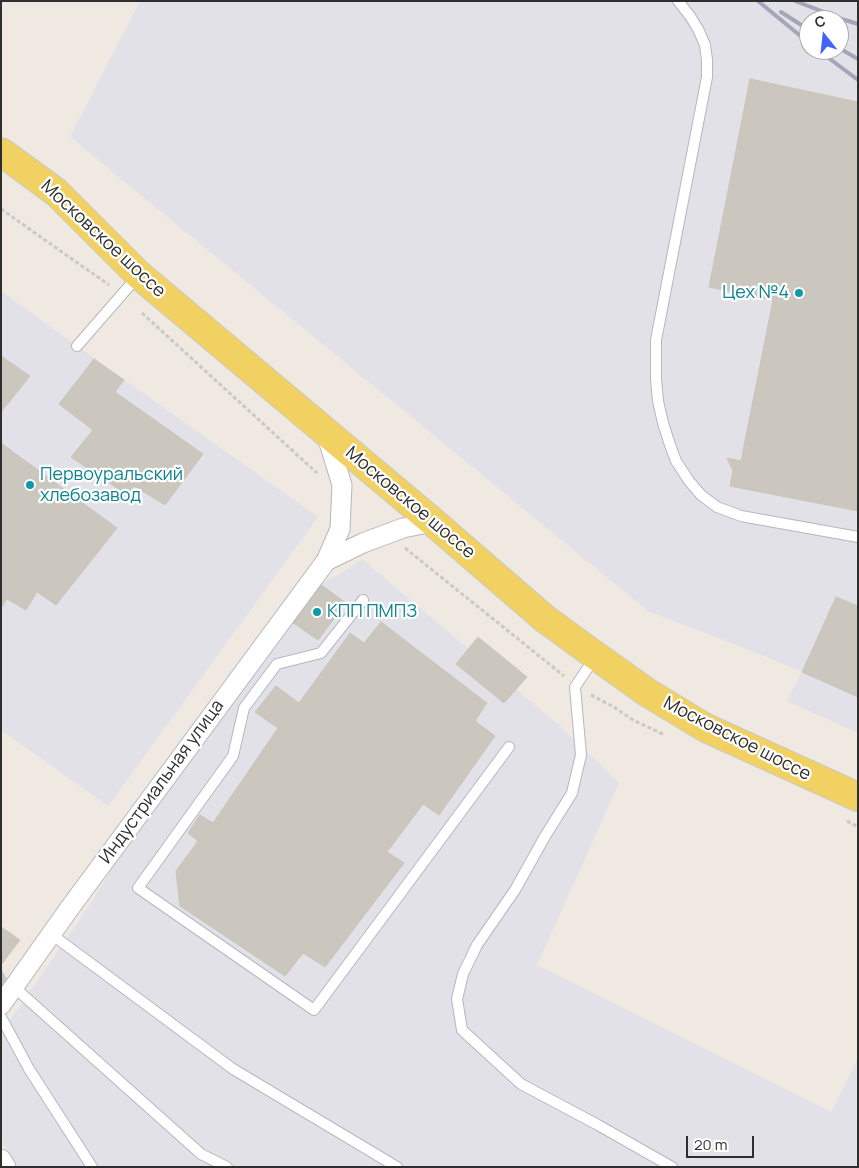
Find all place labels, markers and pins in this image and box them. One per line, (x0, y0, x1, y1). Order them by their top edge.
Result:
place label: Цех №4 (722, 282, 789, 304)
marker: Цех №4 (793, 287, 805, 299)
place label: Первоуральский хлебозавод (40, 464, 183, 506)
marker: Первоуральский хлебозавод (24, 479, 36, 491)
place label: КПП ПМПЗ (327, 601, 417, 623)
marker: КПП ПМПЗ (311, 606, 323, 618)

